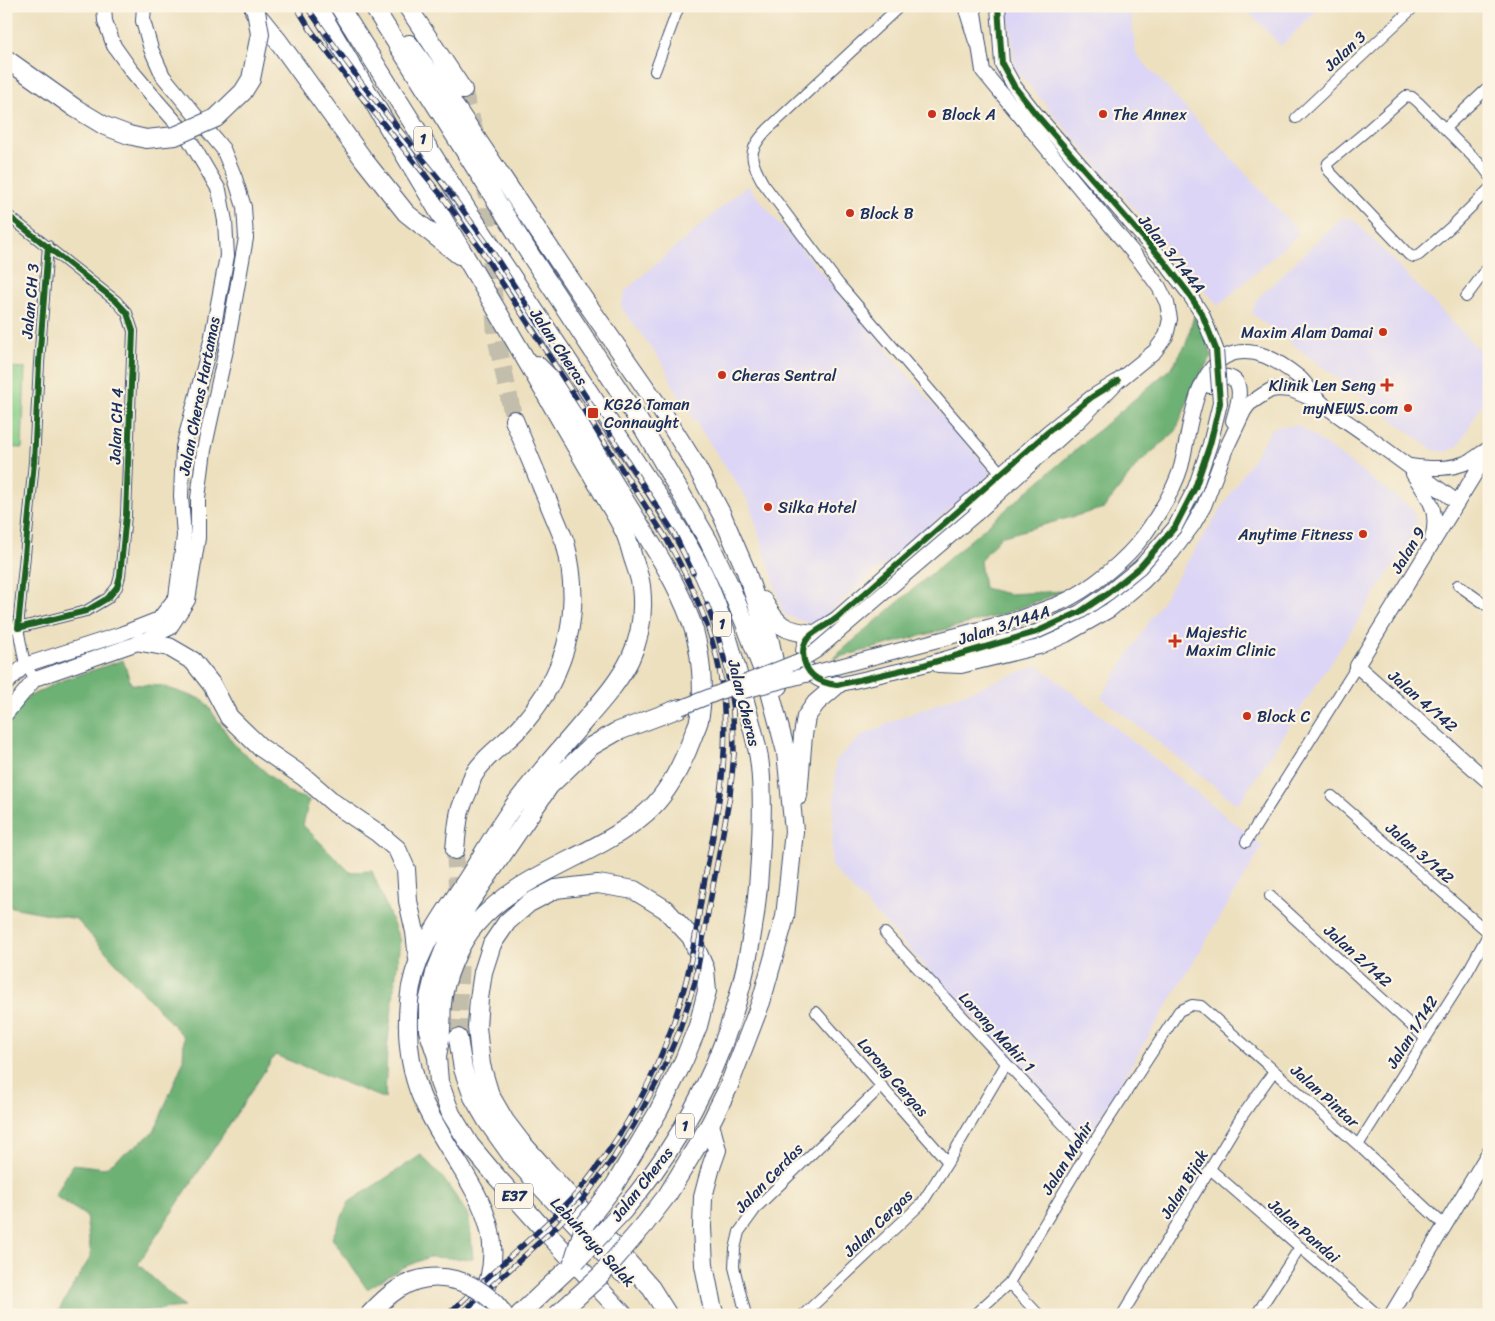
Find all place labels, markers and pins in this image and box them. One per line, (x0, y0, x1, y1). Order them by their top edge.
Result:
place label: Block A (942, 100, 996, 129)
place label: The Annex (1113, 100, 1188, 129)
marker: Block A (926, 108, 938, 120)
marker: The Annex (1097, 108, 1109, 120)
place label: Block B (860, 199, 914, 228)
marker: Block B (844, 207, 856, 219)
place label: Maxim Alam Damai (1241, 318, 1374, 347)
marker: Maxim Alam Damai (1377, 326, 1389, 338)
place label: Cheras Sentral (732, 361, 837, 390)
marker: Cheras Sentral (716, 369, 728, 381)
place label: Klinik Len Seng (1269, 371, 1376, 400)
marker: Klinik Len Seng (1380, 378, 1394, 392)
place label: KG26 Taman Connaught (604, 390, 690, 437)
place label: myNEWS.com (1303, 394, 1398, 423)
marker: myNEWS.com (1402, 402, 1414, 414)
marker: KG26 Taman Connaught (586, 406, 600, 420)
place label: Silka Hotel (778, 493, 857, 522)
marker: Silka Hotel (762, 501, 774, 513)
place label: Anytime Fitness (1237, 520, 1354, 549)
marker: Anytime Fitness (1357, 528, 1369, 540)
place label: Majestic Maxim Clinic (1186, 618, 1276, 665)
marker: Majestic Maxim Clinic (1168, 634, 1182, 648)
place label: Block C (1257, 702, 1310, 731)
marker: Block C (1241, 710, 1253, 722)

